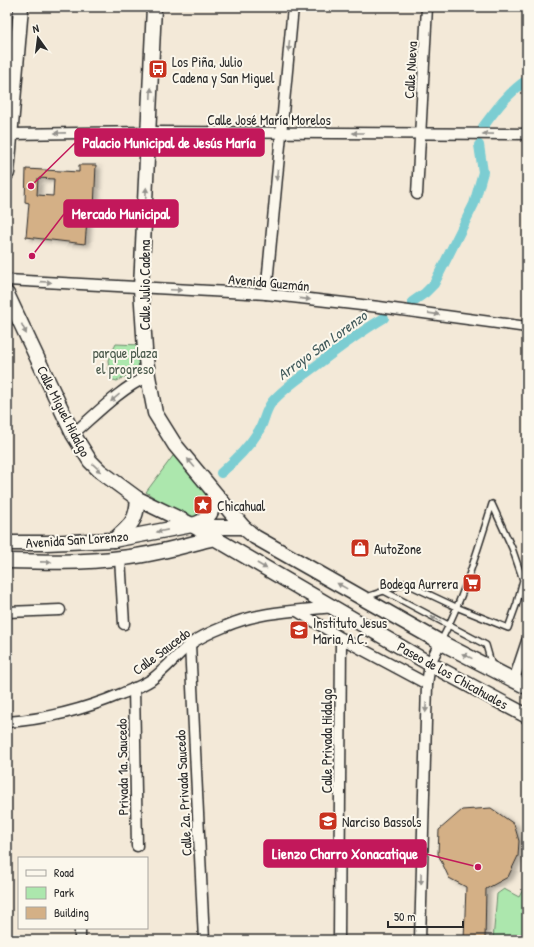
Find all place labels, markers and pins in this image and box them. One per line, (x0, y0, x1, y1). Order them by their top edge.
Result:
place label: Los Piña, Julio Cadena y San Miguel (172, 52, 275, 88)
bus stop icon: Los Piña, Julio Cadena y San Miguel (147, 58, 169, 80)
callout: Palacio Municipal de Jesús María (75, 129, 264, 156)
callout: Mercado Municipal (64, 200, 178, 227)
place icon: Chicahual (192, 494, 214, 516)
place label: Chicahual (217, 496, 266, 515)
shop icon: AutoZone (349, 537, 371, 559)
place label: AutoZone (374, 539, 422, 558)
supermarket icon: Bodega Aurrera (461, 572, 483, 594)
place label: Bodega Aurrera (380, 574, 459, 594)
place label: Instituto Jesus Maria, A.C. (313, 613, 387, 648)
school or university icon: Instituto Jesus Maria, A.C. (288, 619, 310, 641)
school or university icon: Narciso Bassols (317, 810, 339, 832)
place label: Narciso Bassols (342, 812, 421, 831)
callout: Lienzo Charro Xonacatique (264, 840, 426, 867)

